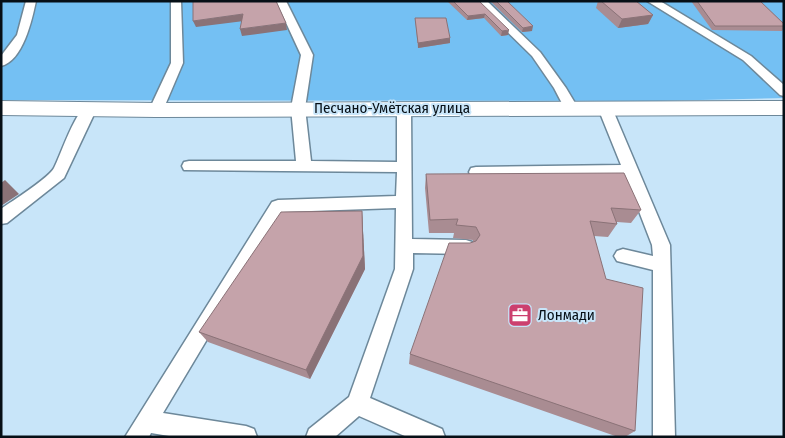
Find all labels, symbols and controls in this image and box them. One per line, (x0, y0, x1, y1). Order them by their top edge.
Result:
street label: Песчано-Умётская улица (314, 99, 470, 117)
office icon: Лонмади (507, 302, 533, 328)
place label: Лонмади (538, 306, 595, 324)

